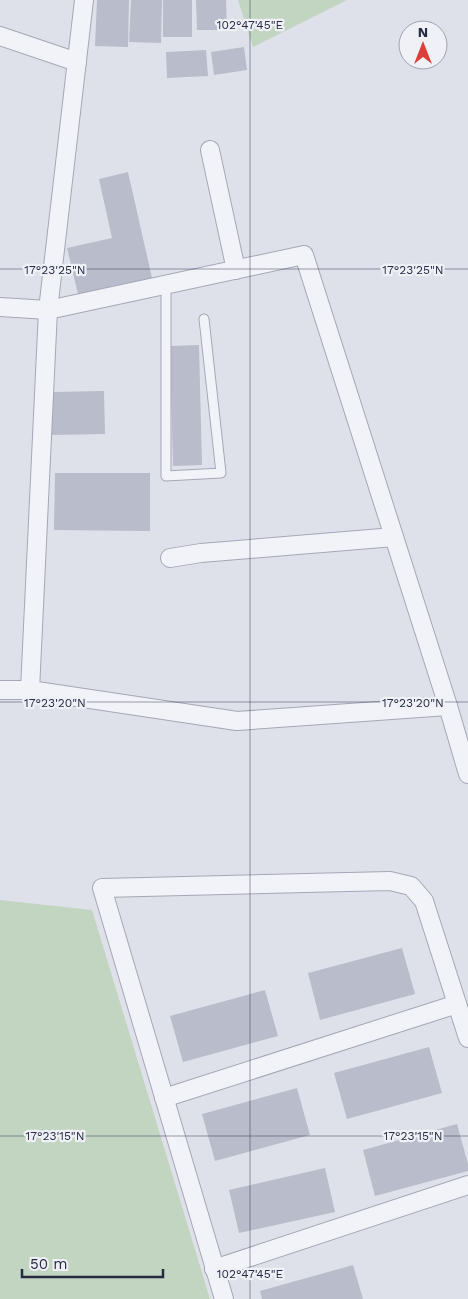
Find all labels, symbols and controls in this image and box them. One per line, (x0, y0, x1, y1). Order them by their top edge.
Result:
text: 102°47'45"E (217, 18, 284, 32)
north arrow (398, 20, 448, 70)
text: N (418, 24, 428, 40)
text: 17°23'25"N (24, 263, 86, 277)
text: 17°23'25"N (382, 263, 444, 277)
text: 17°23'20"N (24, 696, 86, 710)
text: 17°23'20"N (382, 696, 444, 710)
text: 17°23'15"N (25, 1129, 85, 1143)
text: 17°23'15"N (383, 1129, 443, 1143)
scale bar (22, 1246, 164, 1278)
text: 50 m (30, 1255, 67, 1273)
text: 102°47'45"E (217, 1267, 284, 1281)

